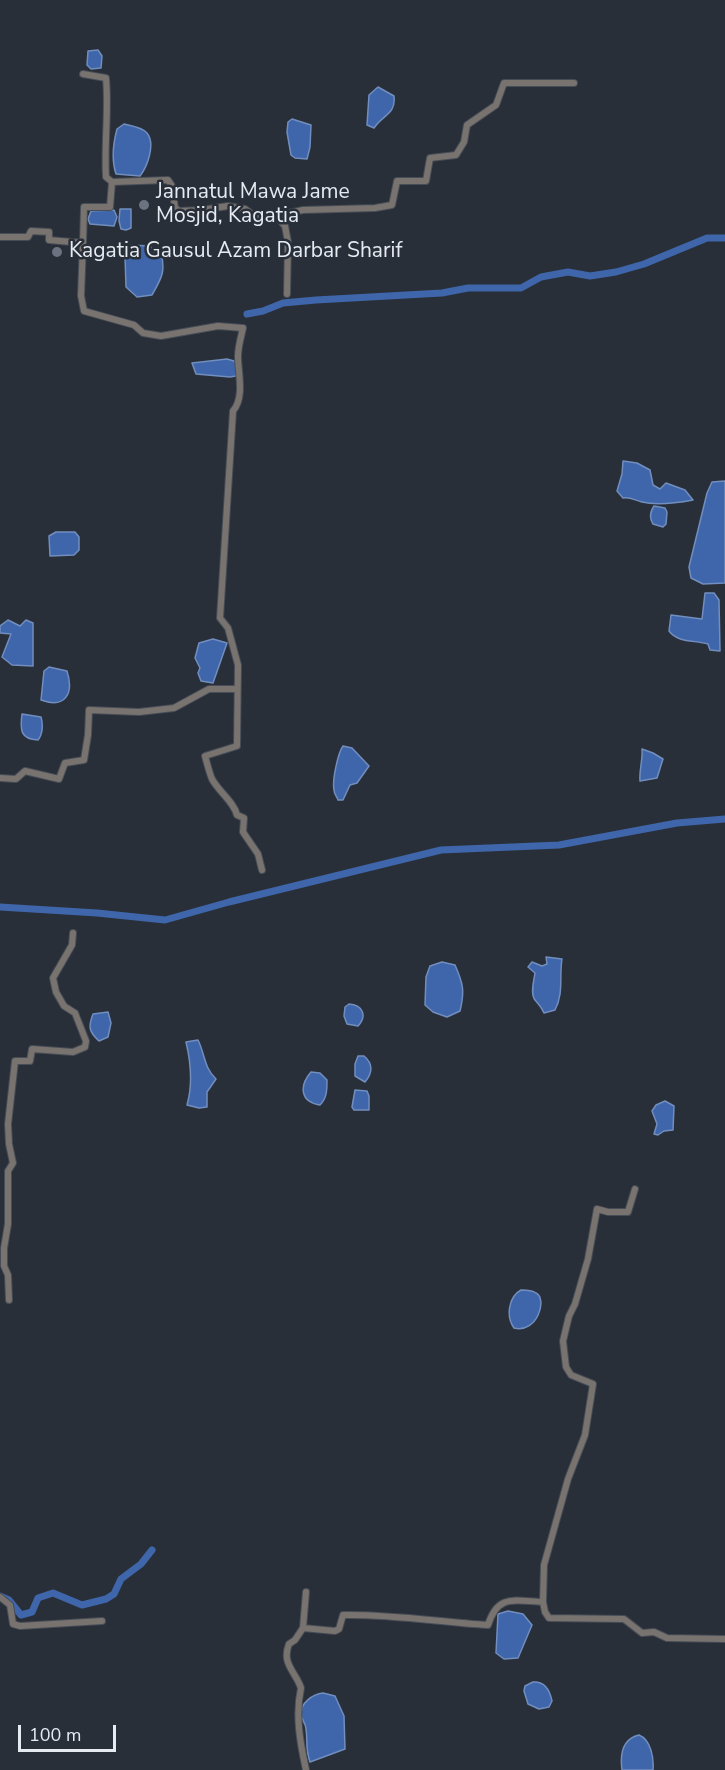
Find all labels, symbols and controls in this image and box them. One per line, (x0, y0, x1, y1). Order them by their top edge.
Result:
place label: Jannatul Mawa Jame Mosjid, Kagatia (156, 180, 350, 230)
marker: Jannatul Mawa Jame Mosjid, Kagatia (137, 198, 151, 212)
place label: Kagatia Gausul Azam Darbar Sharif (69, 239, 402, 265)
marker: Kagatia Gausul Azam Darbar Sharif (50, 245, 64, 259)
scale bar (21, 1713, 118, 1751)
text: 100 m (29, 1723, 81, 1747)

